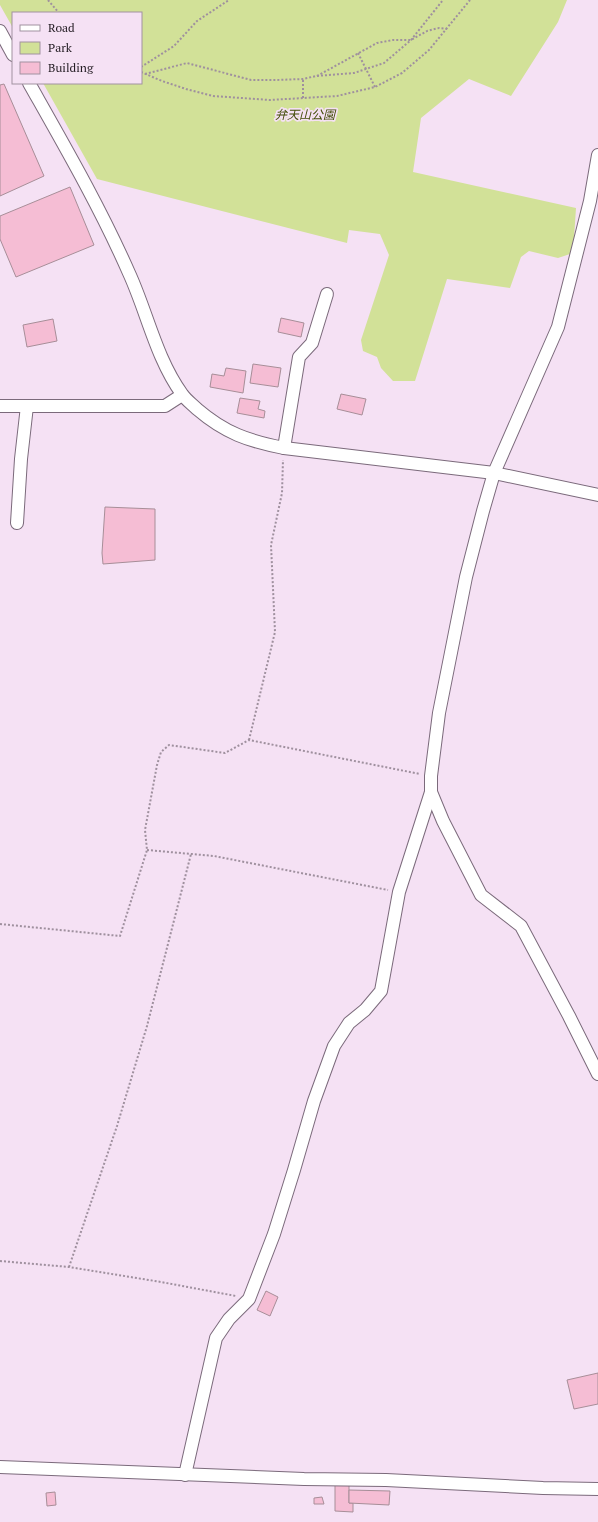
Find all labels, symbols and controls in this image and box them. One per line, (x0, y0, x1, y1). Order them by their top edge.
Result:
legend (12, 12, 142, 84)
text: Road (48, 20, 75, 35)
text: Park (48, 40, 73, 55)
text: Building (48, 60, 94, 75)
park label: 弁天山公園 (275, 107, 337, 122)

